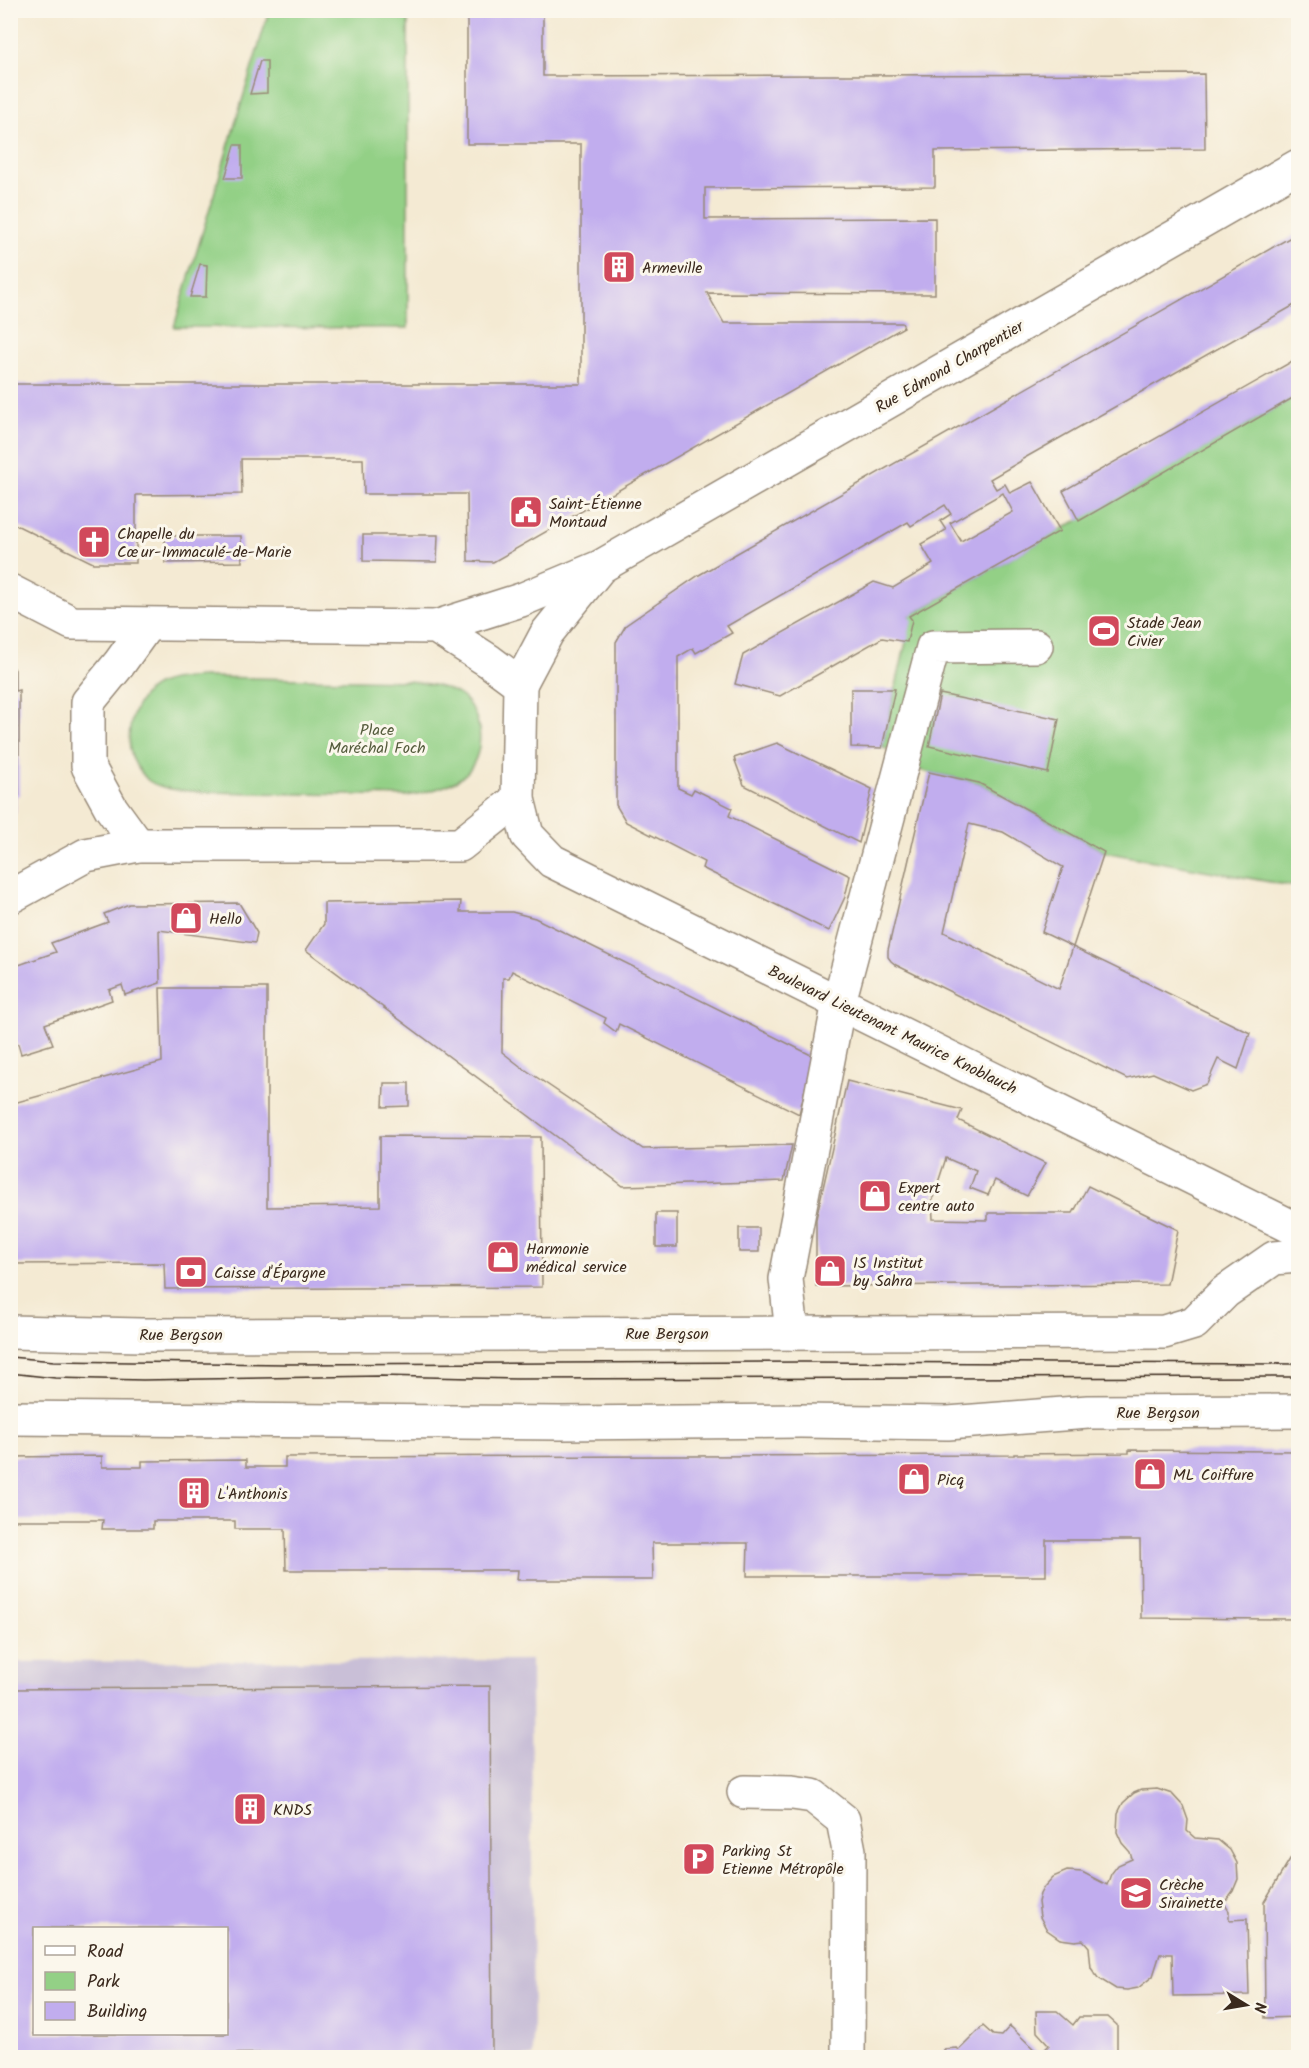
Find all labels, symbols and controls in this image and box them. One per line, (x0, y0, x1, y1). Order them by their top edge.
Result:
building icon: Armeville (601, 249, 637, 285)
place label: Armeville (642, 256, 703, 281)
street label: Rue Edmond Charpentier (871, 314, 1030, 420)
place label: Saint-Étienne Montaud (549, 492, 642, 535)
public building icon: Saint-Étienne Montaud (508, 494, 544, 530)
place label: Chapelle du Cœur-Immaculé-de-Marie (117, 522, 291, 565)
church icon: Chapelle du Cœur-Immaculé-de-Marie (76, 524, 112, 560)
place label: Stade Jean Civier (1127, 611, 1202, 654)
sports icon: Stade Jean Civier (1086, 613, 1122, 649)
park label: Place Maréchal Foch (328, 718, 426, 761)
shop icon: Hello (168, 900, 204, 936)
place label: Hello (209, 907, 242, 932)
street label: Boulevard Lieutenant Maurice Knoblauch (764, 959, 1021, 1102)
place label: Expert centre auto (898, 1176, 975, 1219)
shop icon: Expert centre auto (857, 1178, 893, 1214)
place label: Harmonie médical service (526, 1237, 627, 1280)
shop icon: Harmonie médical service (485, 1239, 521, 1275)
place label: IS Institut by Sahra (853, 1251, 924, 1294)
shop icon: IS Institut by Sahra (812, 1253, 848, 1289)
bank icon: Caisse d'Épargne (173, 1254, 209, 1290)
place label: Caisse d'Épargne (214, 1261, 326, 1286)
street label: Rue Bergson (625, 1322, 709, 1347)
street label: Rue Bergson (139, 1323, 223, 1348)
street label: Rue Bergson (1116, 1401, 1200, 1426)
shop icon: ML Coiffure (1132, 1456, 1168, 1492)
shop icon: Picq (896, 1461, 932, 1497)
place label: ML Coiffure (1173, 1463, 1254, 1488)
place label: Picq (937, 1468, 964, 1493)
building icon: L'Anthonis (176, 1475, 212, 1511)
place label: L'Anthonis (217, 1482, 288, 1507)
building icon: KNDS (232, 1791, 268, 1827)
place label: KNDS (273, 1798, 313, 1823)
place label: Parking St Etienne Métropôle (722, 1839, 844, 1882)
parking icon: Parking St Etienne Métropôle (681, 1841, 717, 1877)
place label: Crèche Sirainette (1159, 1873, 1223, 1916)
school or university icon: Crèche Sirainette (1118, 1875, 1154, 1911)
legend (33, 1927, 228, 2035)
text: Road (87, 1938, 124, 1967)
text: Park (87, 1968, 120, 1997)
north arrow (1216, 1975, 1276, 2035)
text: Building (87, 1998, 147, 2027)
text: N (1246, 2000, 1272, 2015)

